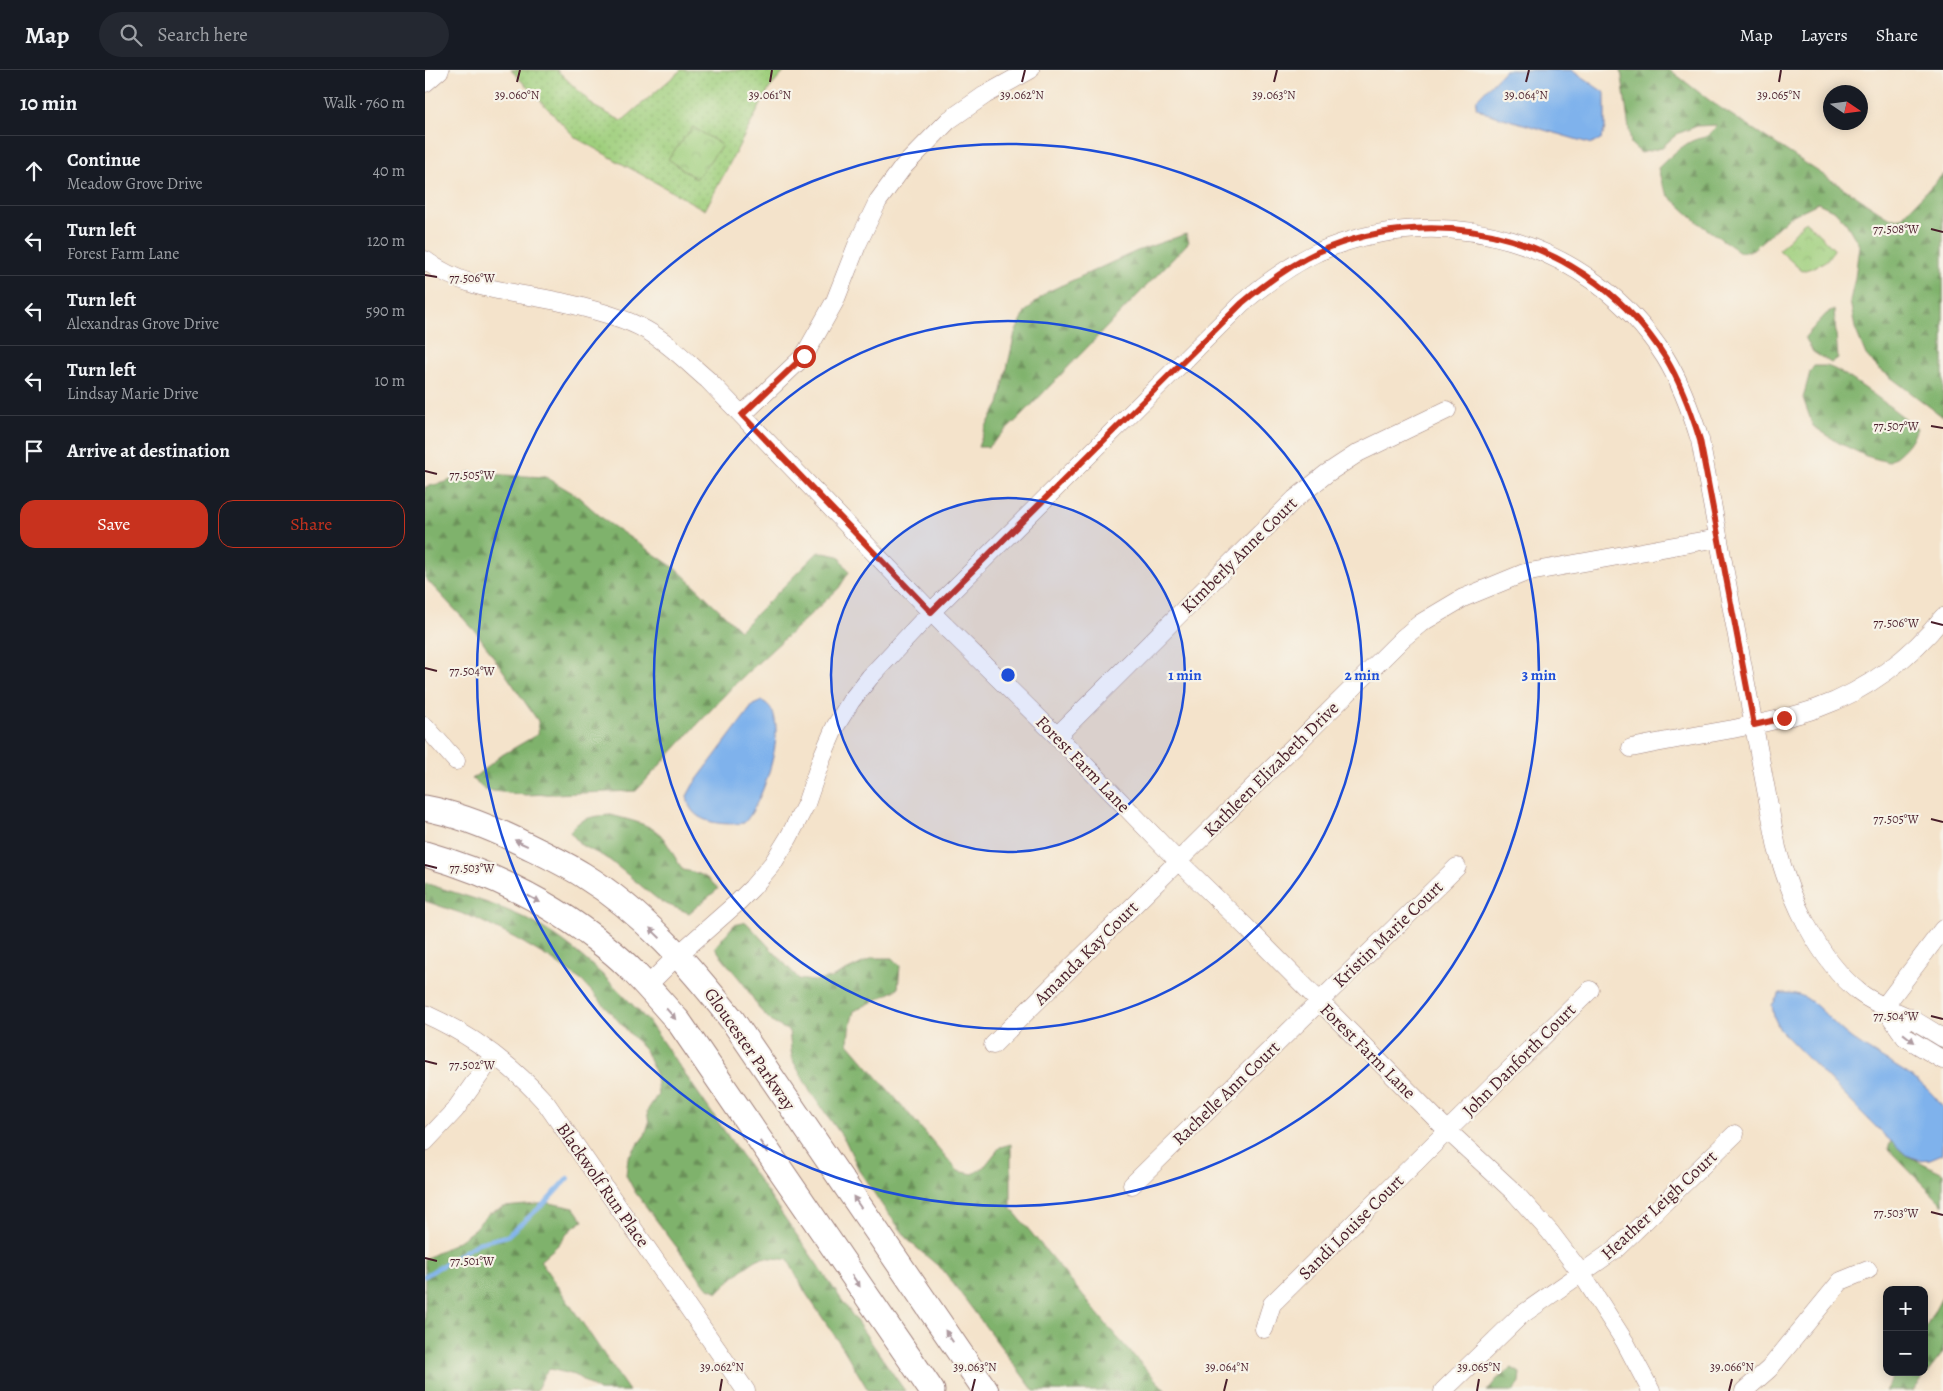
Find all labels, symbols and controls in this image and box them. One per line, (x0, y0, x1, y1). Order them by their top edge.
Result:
search box (99, 12, 449, 57)
text: Map (25, 19, 69, 51)
icon: search (117, 21, 145, 49)
text: Search here (157, 22, 248, 48)
text: Map (1740, 23, 1773, 47)
text: Layers (1801, 23, 1848, 47)
text: Share (1876, 23, 1918, 47)
north arrow (1823, 85, 1868, 130)
text: 39.060°N (495, 87, 540, 103)
text: 39.061°N (749, 87, 792, 103)
text: 39.062°N (1000, 87, 1044, 103)
text: 39.063°N (1252, 87, 1296, 103)
text: 39.064°N (1504, 87, 1548, 103)
text: 39.065°N (1757, 87, 1801, 103)
text: 10 min (20, 89, 77, 117)
text: Walk · 760 m (323, 92, 405, 114)
text: Continue (67, 147, 141, 173)
icon: ahead (20, 157, 48, 185)
text: 40 m (373, 160, 405, 182)
text: Meadow Grove Drive (67, 173, 203, 195)
text: Turn left (67, 217, 136, 243)
text: 77.508°W (1873, 221, 1920, 237)
icon: left (20, 227, 48, 255)
text: 120 m (367, 230, 405, 252)
text: Forest Farm Lane (67, 243, 180, 265)
text: 77.506°W (449, 270, 496, 286)
text: Turn left (67, 287, 136, 313)
icon: left (20, 297, 48, 325)
text: 590 m (366, 300, 405, 322)
text: Alexandras Grove Drive (67, 313, 219, 335)
route start (793, 345, 816, 368)
text: Turn left (67, 357, 136, 383)
icon: left (20, 367, 48, 395)
text: 10 m (375, 370, 405, 392)
text: Lindsay Marie Drive (67, 383, 199, 405)
text: 77.507°W (1873, 418, 1919, 434)
icon: arrive (20, 437, 48, 465)
text: Arrive at destination (67, 438, 230, 464)
text: 77.505°W (449, 467, 495, 483)
street label: Kimberly Anne Court (1176, 492, 1302, 618)
button: Save (20, 500, 208, 548)
button: Share (218, 500, 405, 548)
text: 77.506°W (1873, 615, 1920, 631)
text: 77.504°W (449, 663, 496, 679)
text: 1 min (1168, 665, 1202, 685)
text: 2 min (1344, 665, 1380, 685)
text: 3 min (1522, 665, 1557, 685)
centre of rings (999, 666, 1017, 684)
street label: Kathleen Elizabeth Drive (1198, 696, 1344, 842)
route end (1773, 707, 1796, 730)
street label: Forest Farm Lane (1030, 710, 1136, 818)
text: 77.505°W (1873, 811, 1919, 827)
one-way arrow (514, 838, 528, 846)
text: 77.503°W (449, 860, 495, 876)
street label: Kristin Marie Court (1328, 875, 1448, 993)
one-way arrow (528, 894, 541, 903)
street label: Amanda Kay Court (1028, 896, 1143, 1011)
one-way arrow (649, 927, 661, 939)
street label: Gloucester Parkway (699, 983, 802, 1116)
street label: Forest Farm Lane (1315, 998, 1421, 1104)
street label: John Danforth Court (1457, 998, 1581, 1122)
one-way arrow (665, 1007, 677, 1019)
text: 77.504°W (1873, 1008, 1920, 1024)
one-way arrow (1902, 1033, 1916, 1043)
street label: Rachelle Ann Court (1167, 1035, 1285, 1150)
text: 77.502°W (449, 1057, 496, 1073)
street label: Blackwolf Run Place (551, 1118, 655, 1252)
one-way arrow (759, 1140, 769, 1154)
street label: Heather Leigh Court (1596, 1145, 1722, 1265)
street label: Sandi Louise Court (1293, 1169, 1409, 1285)
one-way arrow (852, 1195, 862, 1209)
text: 77.503°W (1873, 1205, 1919, 1221)
text: 77.501°W (450, 1253, 495, 1269)
one-way arrow (851, 1274, 861, 1288)
map controls (1883, 1286, 1928, 1376)
button: + (1883, 1286, 1928, 1331)
one-way arrow (944, 1330, 954, 1343)
button: − (1883, 1331, 1928, 1376)
text: 39.062°N (700, 1359, 744, 1375)
text: 39.063°N (953, 1359, 997, 1375)
text: 39.064°N (1205, 1359, 1249, 1375)
text: 39.065°N (1457, 1359, 1501, 1375)
text: 39.066°N (1710, 1359, 1754, 1375)

